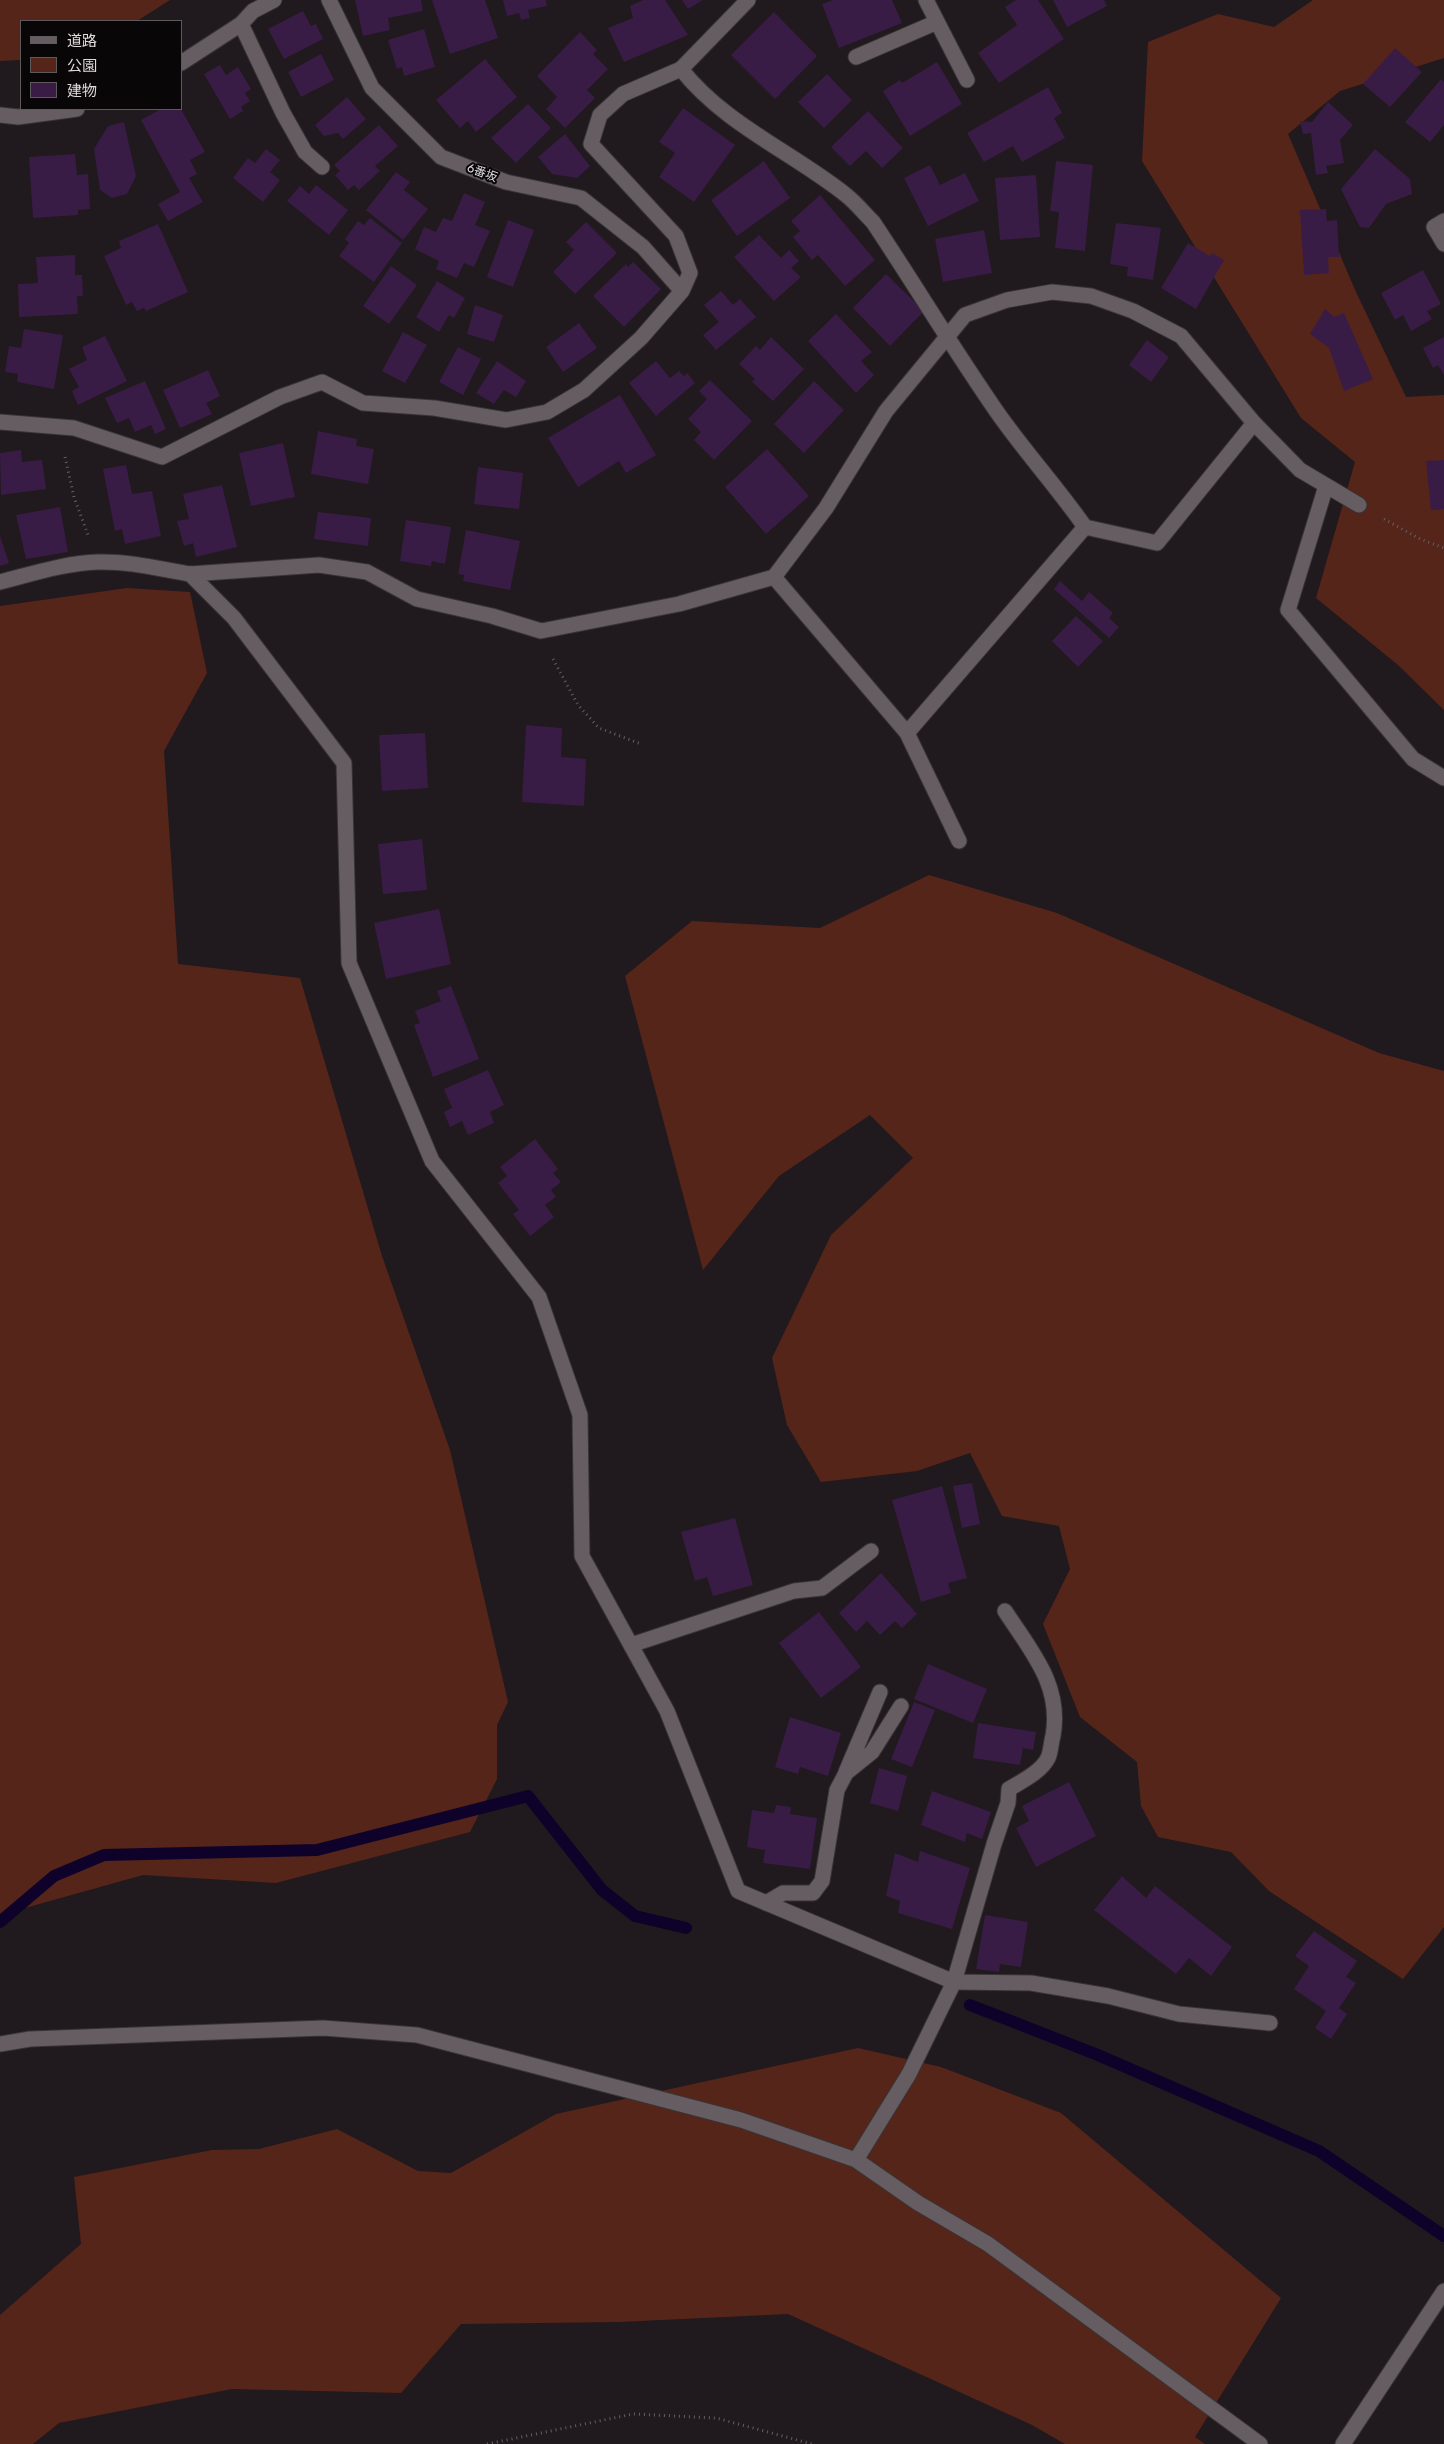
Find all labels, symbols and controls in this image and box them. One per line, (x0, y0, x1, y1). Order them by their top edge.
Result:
legend (20, 20, 182, 110)
text: 道路 (67, 32, 97, 50)
text: 公園 (67, 57, 97, 75)
text: 建物 (67, 82, 97, 100)
street label: 6番坂 (465, 161, 499, 185)

